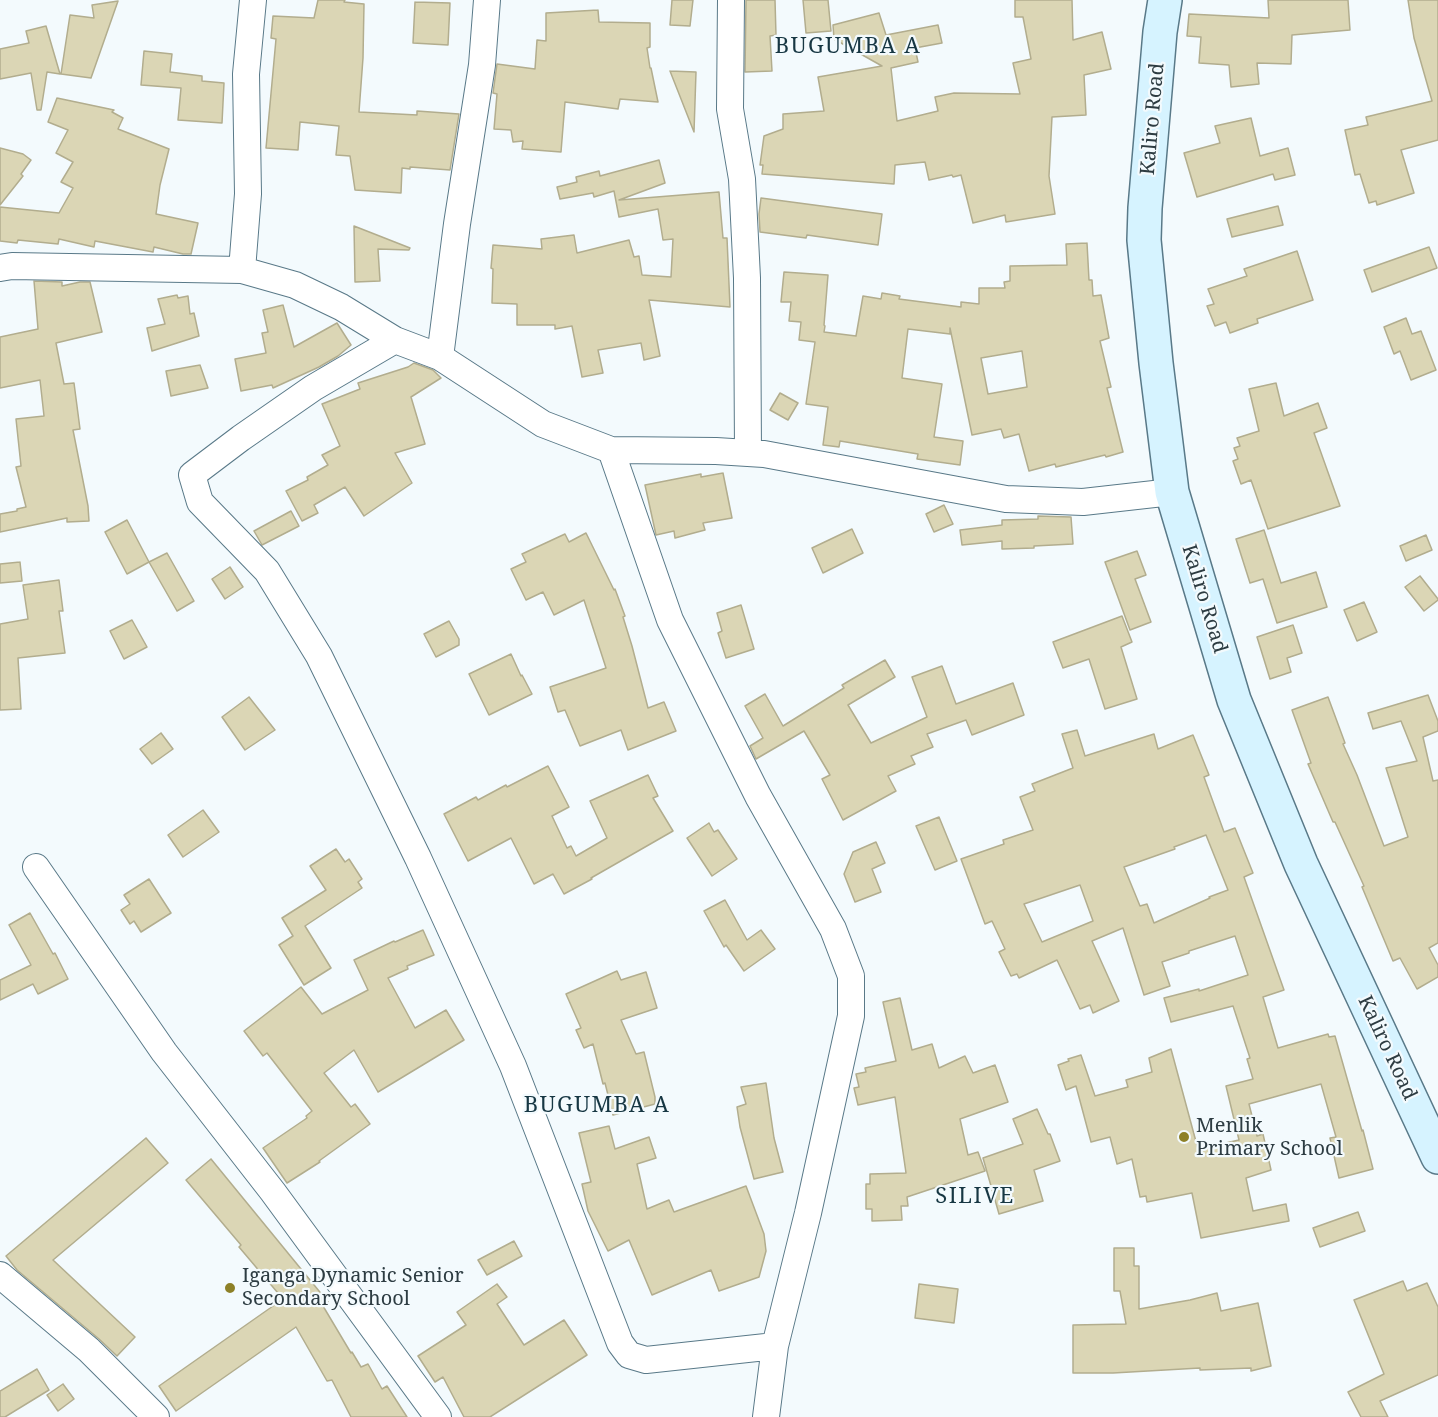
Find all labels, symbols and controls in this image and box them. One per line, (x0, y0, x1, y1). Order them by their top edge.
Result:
district label: BUGUMBA A (775, 34, 921, 60)
street label: Kaliro Road (1136, 62, 1170, 176)
street label: Kaliro Road (1176, 542, 1232, 656)
street label: Kaliro Road (1352, 992, 1422, 1104)
district label: BUGUMBA A (524, 1093, 670, 1119)
place label: Menlik Primary School (1196, 1114, 1343, 1161)
marker: Menlik Primary School (1177, 1130, 1191, 1144)
district label: SILIVE (935, 1184, 1015, 1210)
place label: Iganga Dynamic Senior Secondary School (242, 1264, 464, 1311)
marker: Iganga Dynamic Senior Secondary School (223, 1281, 237, 1295)

